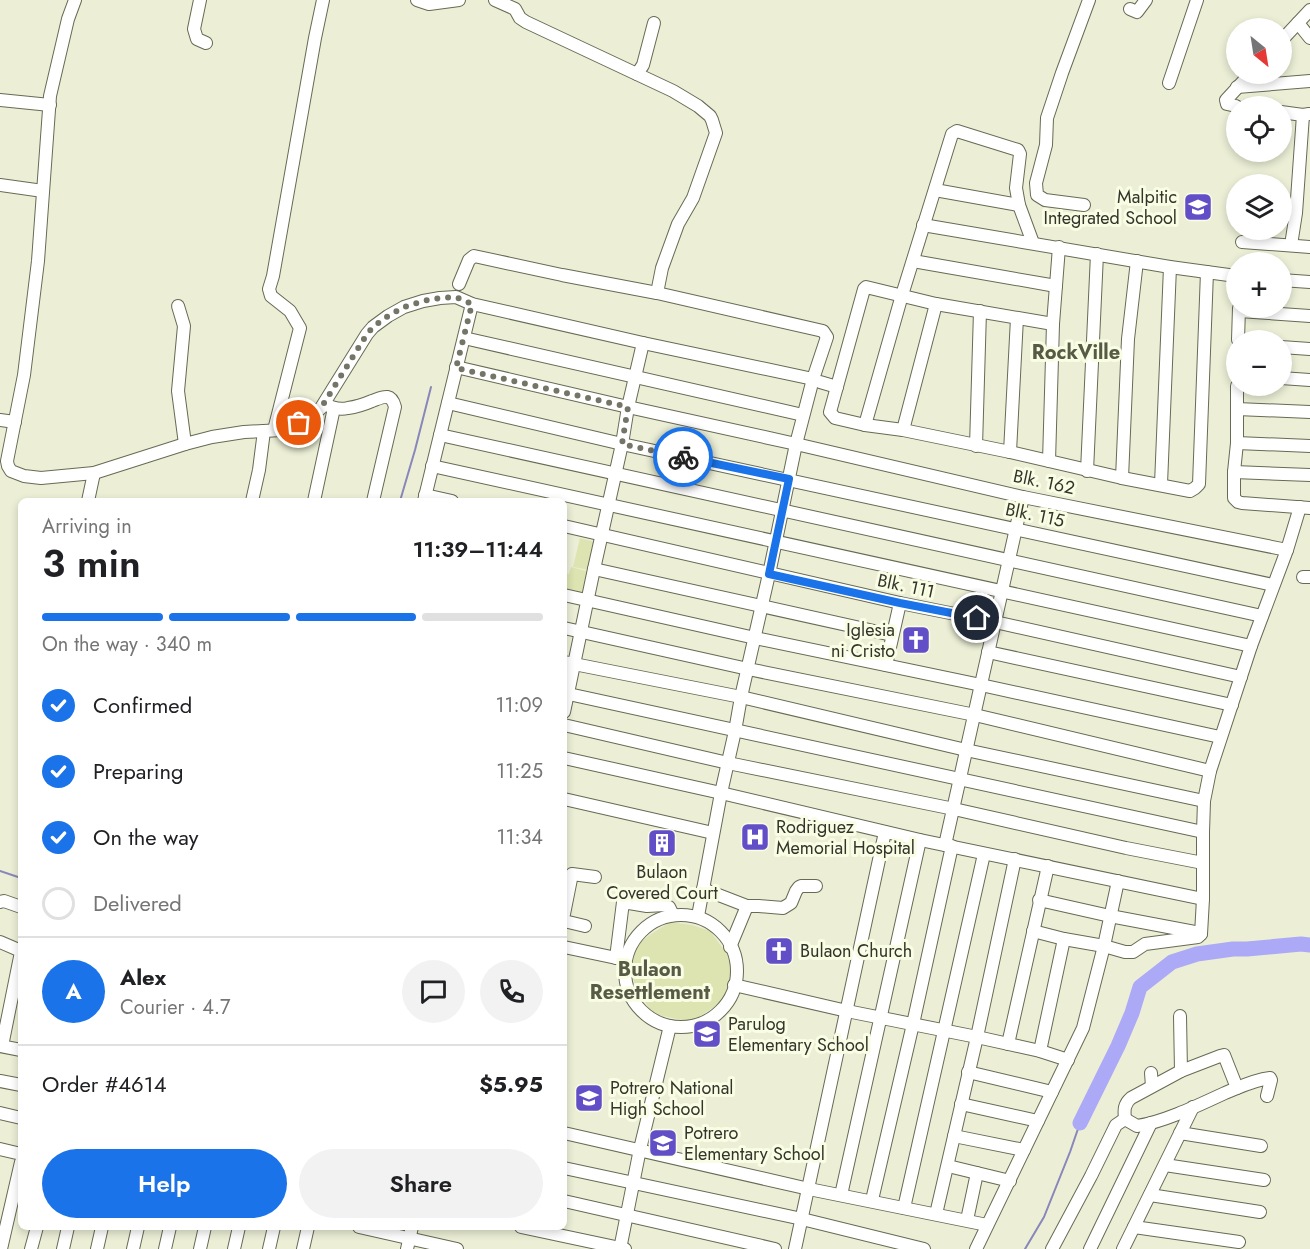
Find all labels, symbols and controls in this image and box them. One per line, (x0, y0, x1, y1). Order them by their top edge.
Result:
north arrow (1226, 18, 1292, 84)
map controls (1226, 18, 1292, 396)
button: locate (1226, 96, 1292, 162)
button: layers (1226, 174, 1292, 240)
place label: Malpitic Integrated School (1043, 184, 1177, 231)
school or university icon: Malpitic Integrated School (1182, 191, 1214, 223)
button: + (1226, 252, 1292, 318)
button: − (1226, 330, 1292, 396)
district label: RockVille (1032, 338, 1120, 367)
pin (273, 397, 324, 448)
icon: bag (282, 406, 315, 439)
courier (653, 427, 713, 487)
icon: bike (667, 441, 700, 474)
street label: Blk. 162 (1011, 463, 1077, 501)
street label: Blk. 115 (1003, 496, 1067, 534)
text: Arriving in (42, 512, 132, 541)
text: 11:39–11:44 (413, 533, 543, 565)
text: 3 min (42, 535, 141, 592)
street label: Blk. 111 (875, 567, 937, 605)
pin (951, 592, 1002, 643)
icon: home (960, 601, 993, 634)
place label: Iglesia ni Cristo (831, 617, 895, 664)
church icon: Iglesia ni Cristo (900, 624, 932, 656)
text: On the way · 340 m (42, 630, 212, 659)
icon: check (42, 689, 75, 722)
text: Confirmed (93, 689, 192, 721)
text: 11:09 (495, 691, 543, 720)
icon: check (42, 755, 75, 788)
text: Preparing (93, 755, 184, 787)
text: 11:25 (496, 757, 543, 786)
place label: Rodriguez Memorial Hospital (776, 814, 915, 861)
icon: check (42, 821, 75, 854)
text: On the way (93, 821, 198, 853)
hospital icon: Rodriguez Memorial Hospital (739, 821, 771, 853)
text: 11:34 (496, 823, 543, 852)
building icon: Bulaon Covered Court (646, 827, 678, 859)
place label: Bulaon Covered Court (606, 859, 719, 906)
text: Delivered (93, 887, 182, 919)
church icon: Bulaon Church (763, 935, 795, 967)
place label: Bulaon Church (800, 938, 912, 964)
district label: Bulaon Resettlement (590, 955, 711, 1007)
button: chat (402, 960, 465, 1023)
button: phone (480, 960, 543, 1023)
text: Alex (120, 961, 166, 993)
text: A (65, 975, 82, 1007)
text: Courier · 4.7 (120, 993, 231, 1022)
place label: Parulog Elementary School (728, 1011, 869, 1058)
school or university icon: Parulog Elementary School (691, 1018, 723, 1050)
text: Order #4614 (42, 1068, 166, 1100)
text: $5.95 (479, 1068, 543, 1100)
place label: Potrero National High School (610, 1075, 733, 1122)
school or university icon: Potrero National High School (573, 1082, 605, 1114)
place label: Potrero Elementary School (684, 1120, 825, 1167)
school or university icon: Potrero Elementary School (647, 1127, 679, 1159)
button: Help (42, 1149, 287, 1218)
button: Share (299, 1149, 543, 1218)

